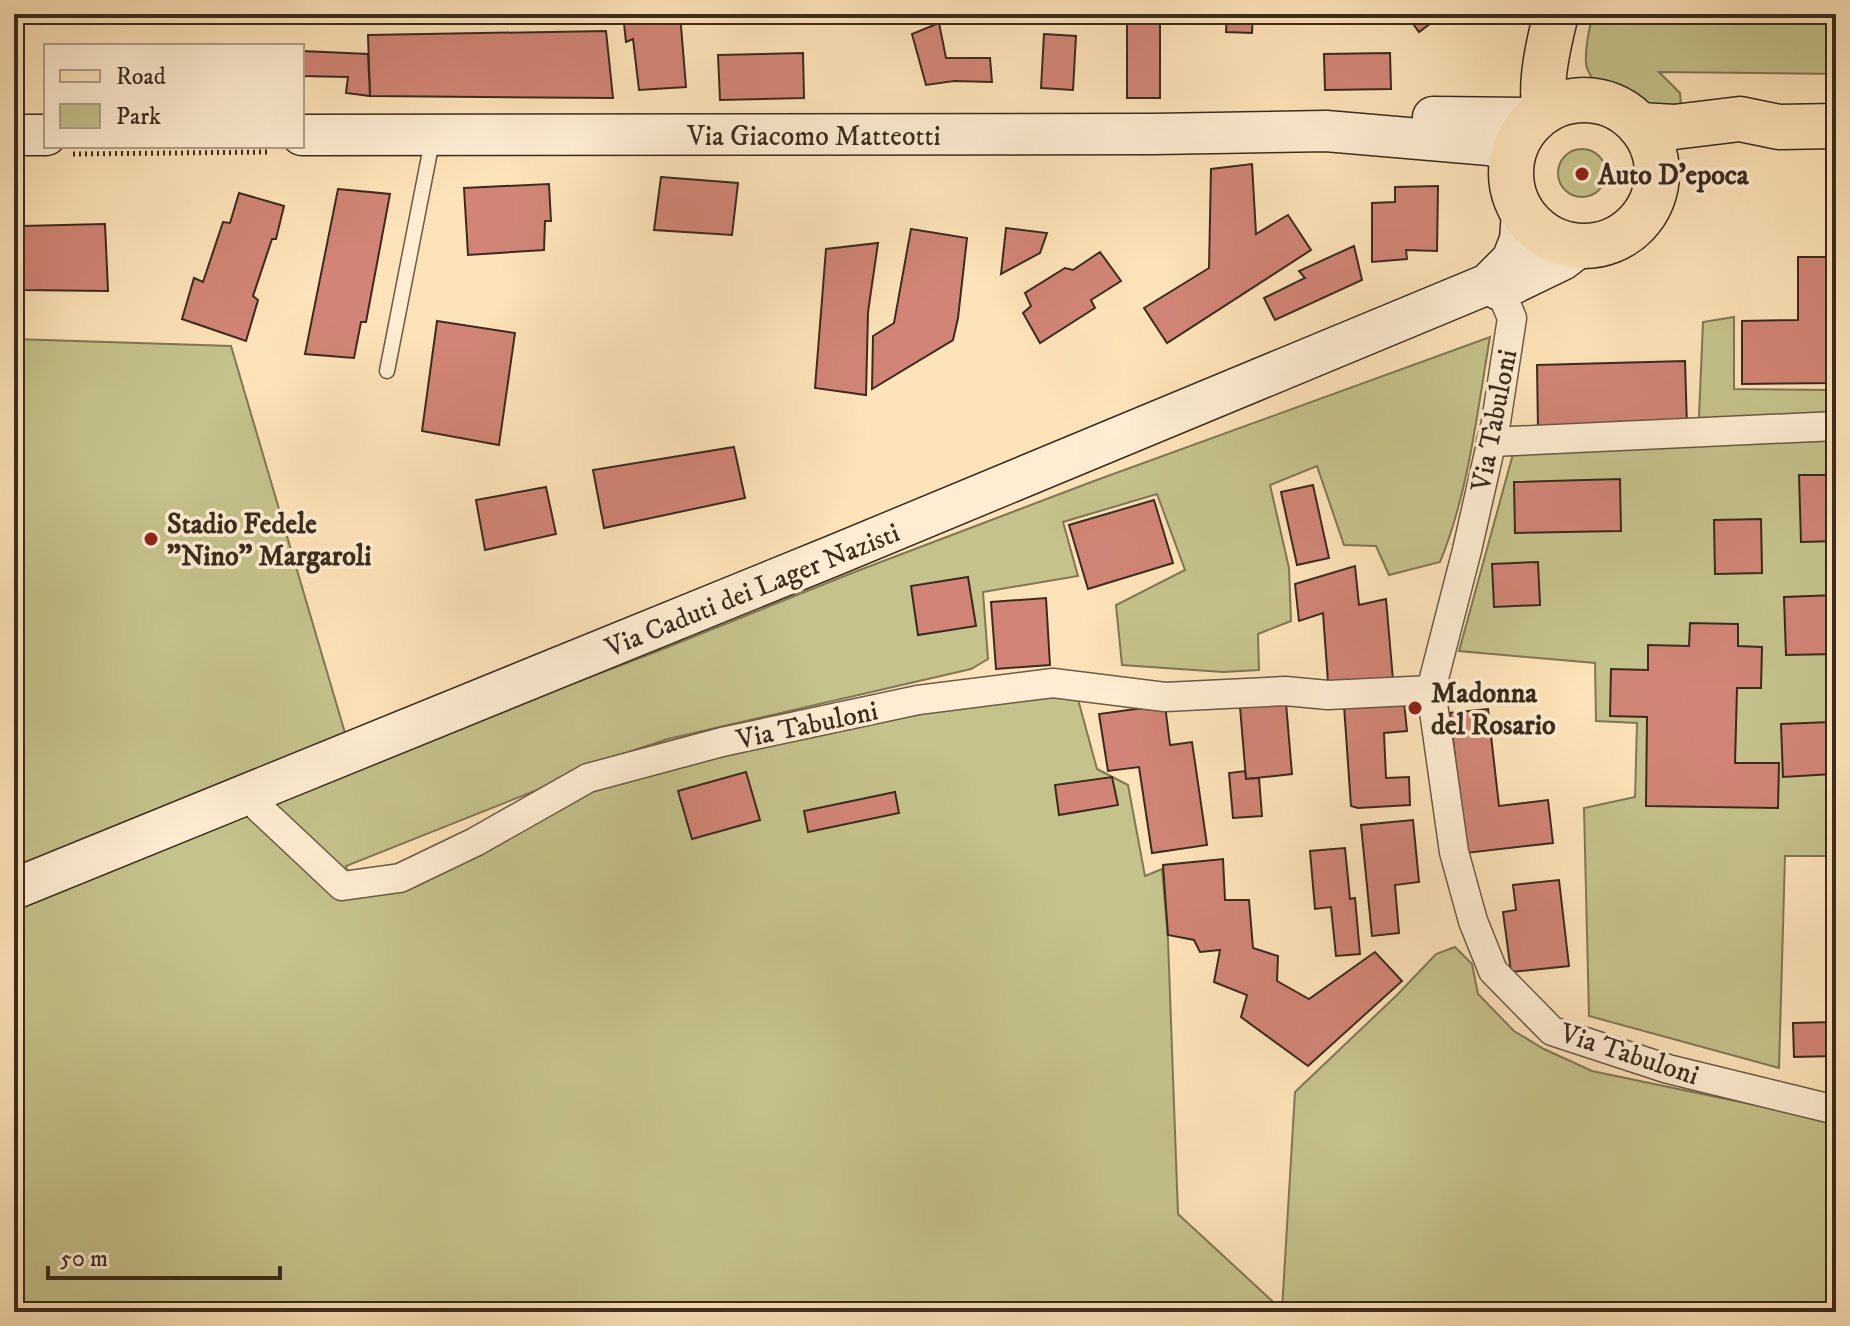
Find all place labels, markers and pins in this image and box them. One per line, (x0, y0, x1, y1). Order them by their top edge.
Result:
place label: Auto D'epoca (1597, 158, 1750, 193)
marker: Auto D'epoca (1573, 165, 1591, 183)
place label: Stadio Fedele "Nino" Margaroli (167, 507, 371, 574)
marker: Stadio Fedele "Nino" Margaroli (142, 530, 160, 548)
place label: Madonna del Rosario (1431, 676, 1556, 743)
marker: Madonna del Rosario (1406, 699, 1424, 717)

